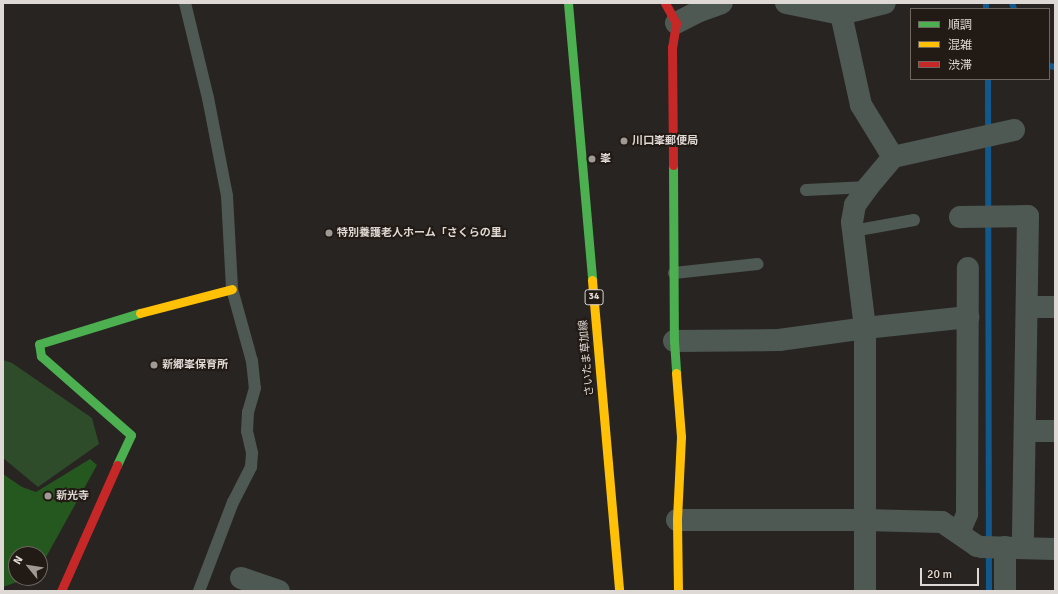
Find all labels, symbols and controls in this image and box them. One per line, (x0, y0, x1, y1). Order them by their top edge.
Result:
legend (910, 8, 1050, 80)
text: 順調 (948, 18, 972, 33)
text: 混雑 (948, 38, 972, 53)
text: 渋滞 (948, 58, 972, 73)
place label: 川口峯郵便局 (632, 134, 698, 148)
marker: 川口峯郵便局 (619, 136, 629, 146)
place label: 峯 (600, 152, 611, 166)
marker: 峯 (587, 154, 597, 164)
place label: 特別養護老人ホーム「さくらの里」 (337, 226, 513, 240)
marker: 特別養護老人ホーム「さくらの里」 (324, 228, 334, 238)
road number: 34 (584, 289, 604, 305)
street label: さいたま草加線 (577, 319, 597, 397)
place label: 新郷峯保育所 (162, 358, 228, 372)
marker: 新郷峯保育所 (149, 360, 159, 370)
place label: 新光寺 (56, 489, 89, 503)
marker: 新光寺 (43, 491, 53, 501)
north arrow (8, 546, 48, 586)
text: N (10, 554, 26, 567)
scale bar (922, 560, 981, 586)
text: 20 m (927, 567, 952, 582)

